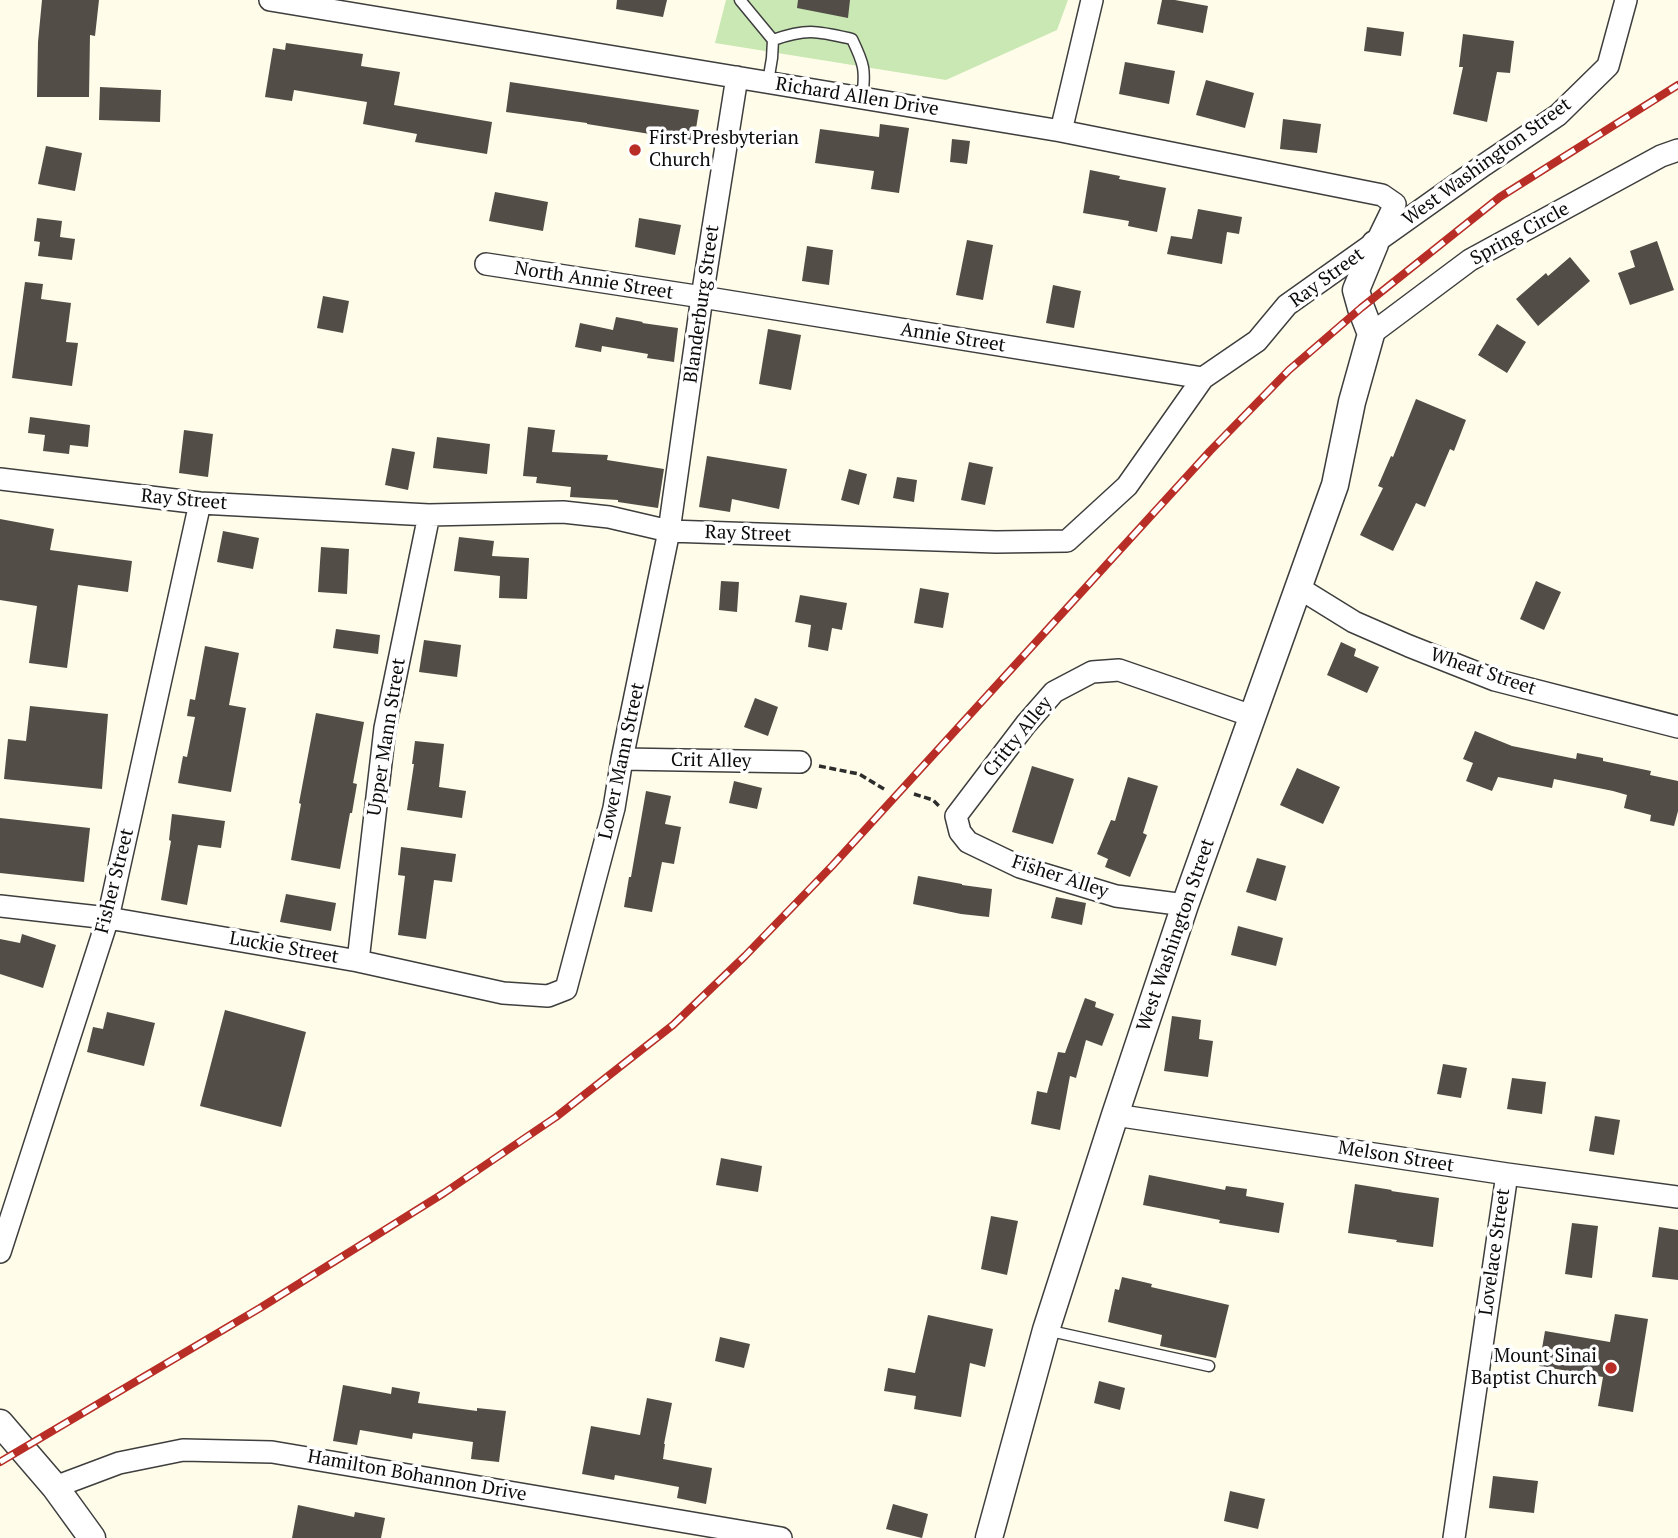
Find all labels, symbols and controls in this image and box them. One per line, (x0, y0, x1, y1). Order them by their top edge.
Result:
street label: Richard Allen Drive (774, 73, 940, 121)
street label: West Washington Street (1398, 93, 1576, 231)
place label: First Presbyterian Church (649, 128, 799, 172)
marker: First Presbyterian Church (627, 142, 643, 158)
street label: Spring Circle (1467, 198, 1573, 270)
street label: Blanderburg Street (680, 223, 724, 385)
street label: Ray Street (1285, 243, 1369, 313)
street label: North Annie Street (513, 257, 675, 305)
street label: Annie Street (899, 318, 1007, 358)
street label: Ray Street (140, 485, 228, 515)
street label: Ray Street (704, 521, 792, 547)
street label: Wheat Street (1427, 643, 1539, 701)
street label: Upper Mann Street (363, 656, 411, 818)
street label: Lower Mann Street (594, 681, 650, 841)
street label: Critty Alley (979, 692, 1057, 782)
street label: Crit Alley (671, 749, 751, 773)
street label: Fisher Street (91, 826, 139, 936)
street label: West Washington Street (1132, 836, 1220, 1034)
street label: Fisher Alley (1009, 851, 1111, 903)
street label: Luckie Street (228, 927, 340, 969)
street label: Melson Street (1336, 1137, 1456, 1177)
street label: Lovelace Street (1475, 1187, 1515, 1317)
place label: Mount Sinai Baptist Church (1471, 1346, 1597, 1390)
marker: Mount Sinai Baptist Church (1603, 1360, 1619, 1376)
street label: Hamilton Bohannon Drive (306, 1446, 528, 1506)

